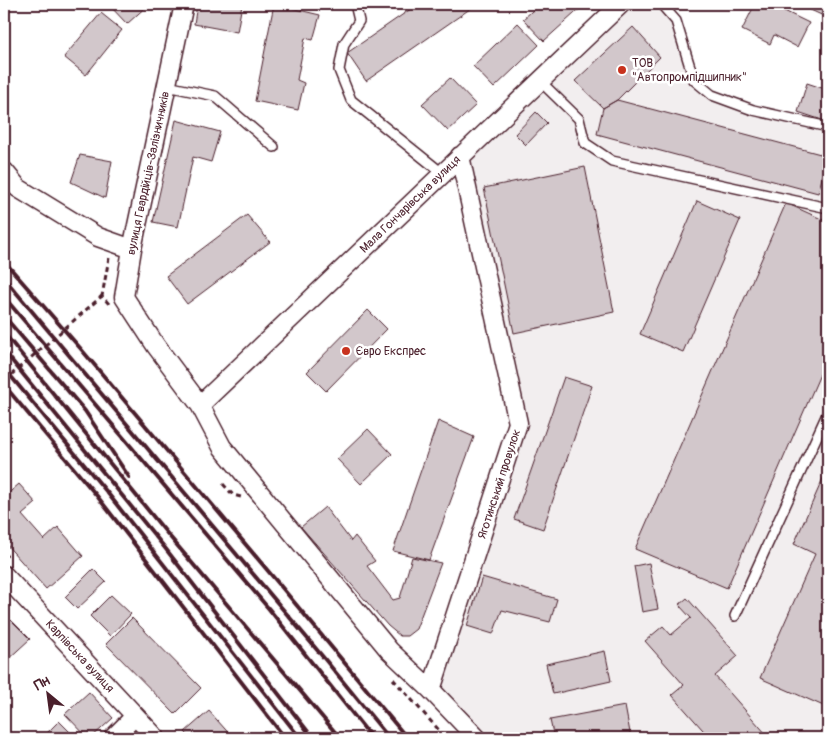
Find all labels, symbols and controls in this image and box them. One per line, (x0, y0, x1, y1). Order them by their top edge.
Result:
place label: ТОВ "Автопромпідшипник" (632, 56, 747, 85)
marker: ТОВ "Автопромпідшипник" (616, 64, 628, 76)
street label: вулиця Гвардійців-Залізничників (124, 90, 173, 256)
street label: Мала Гончарівська вулиця (357, 152, 464, 256)
place label: Євро Експрес (356, 344, 426, 359)
marker: Євро Експрес (340, 345, 352, 357)
street label: Яготинський провулок (475, 427, 524, 541)
street label: Карпівська вулиця (42, 617, 117, 696)
north arrow (22, 670, 72, 720)
text: Пн (31, 672, 53, 694)

